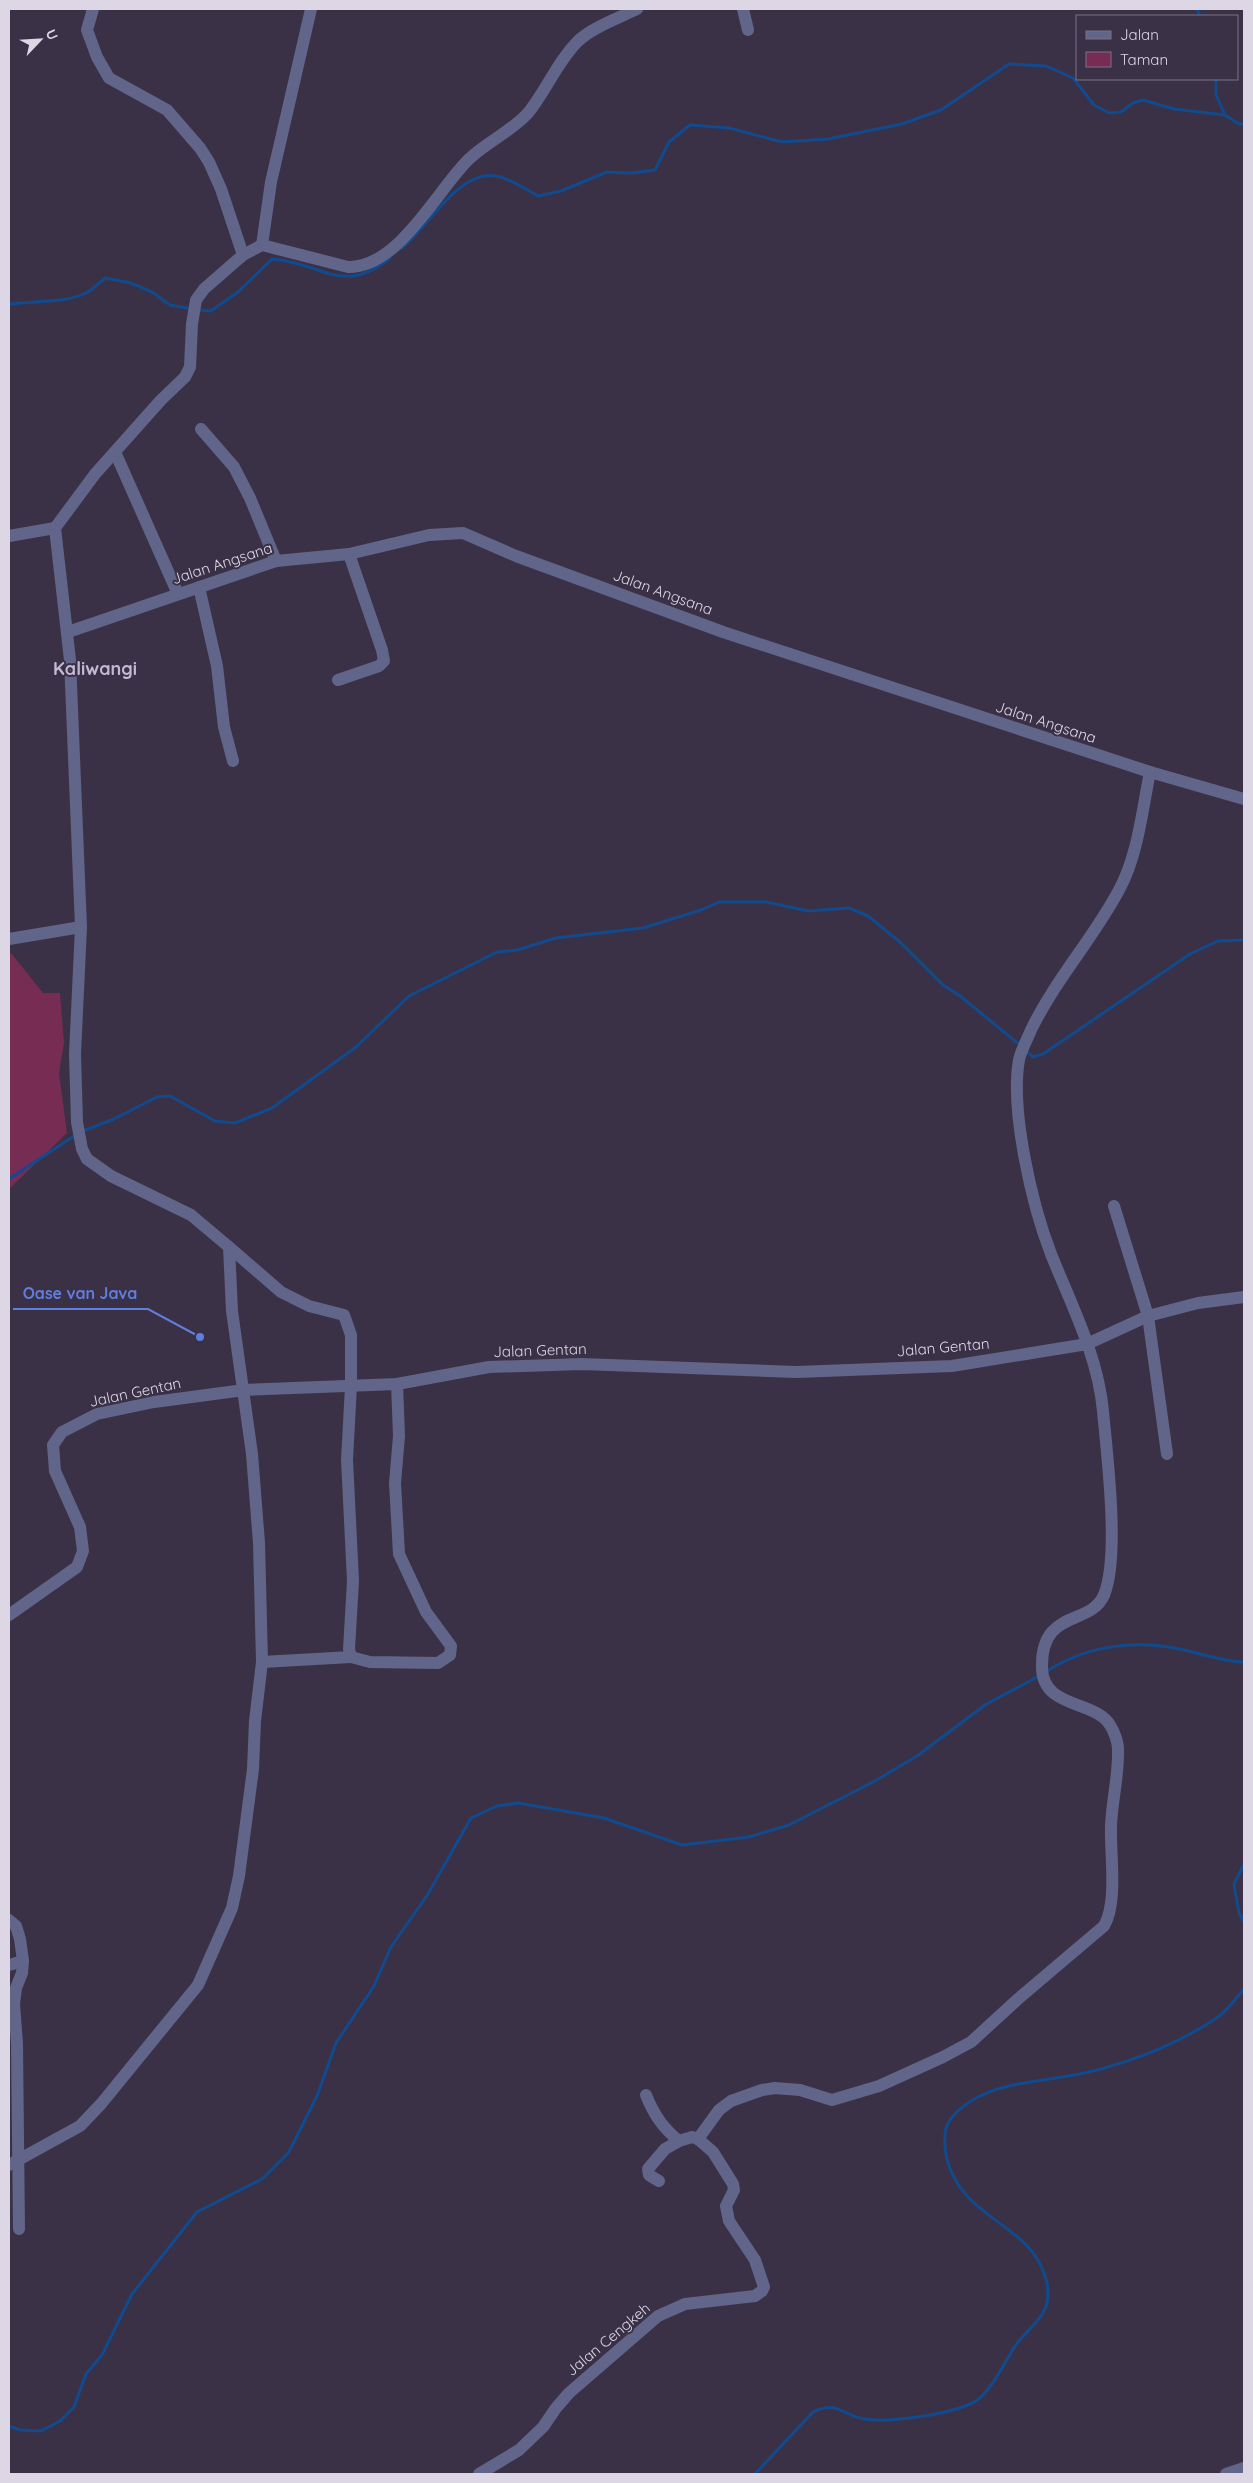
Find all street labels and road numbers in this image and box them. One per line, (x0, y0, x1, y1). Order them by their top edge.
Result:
street label: Jalan Angsana (169, 538, 275, 588)
street label: Jalan Angsana (611, 565, 715, 619)
street label: Jalan Angsana (993, 697, 1099, 747)
street label: Jalan Gentan (896, 1333, 990, 1361)
street label: Jalan Gentan (493, 1339, 587, 1361)
street label: Jalan Gentan (87, 1373, 183, 1411)
street label: Jalan Cengkeh (562, 2298, 654, 2380)

